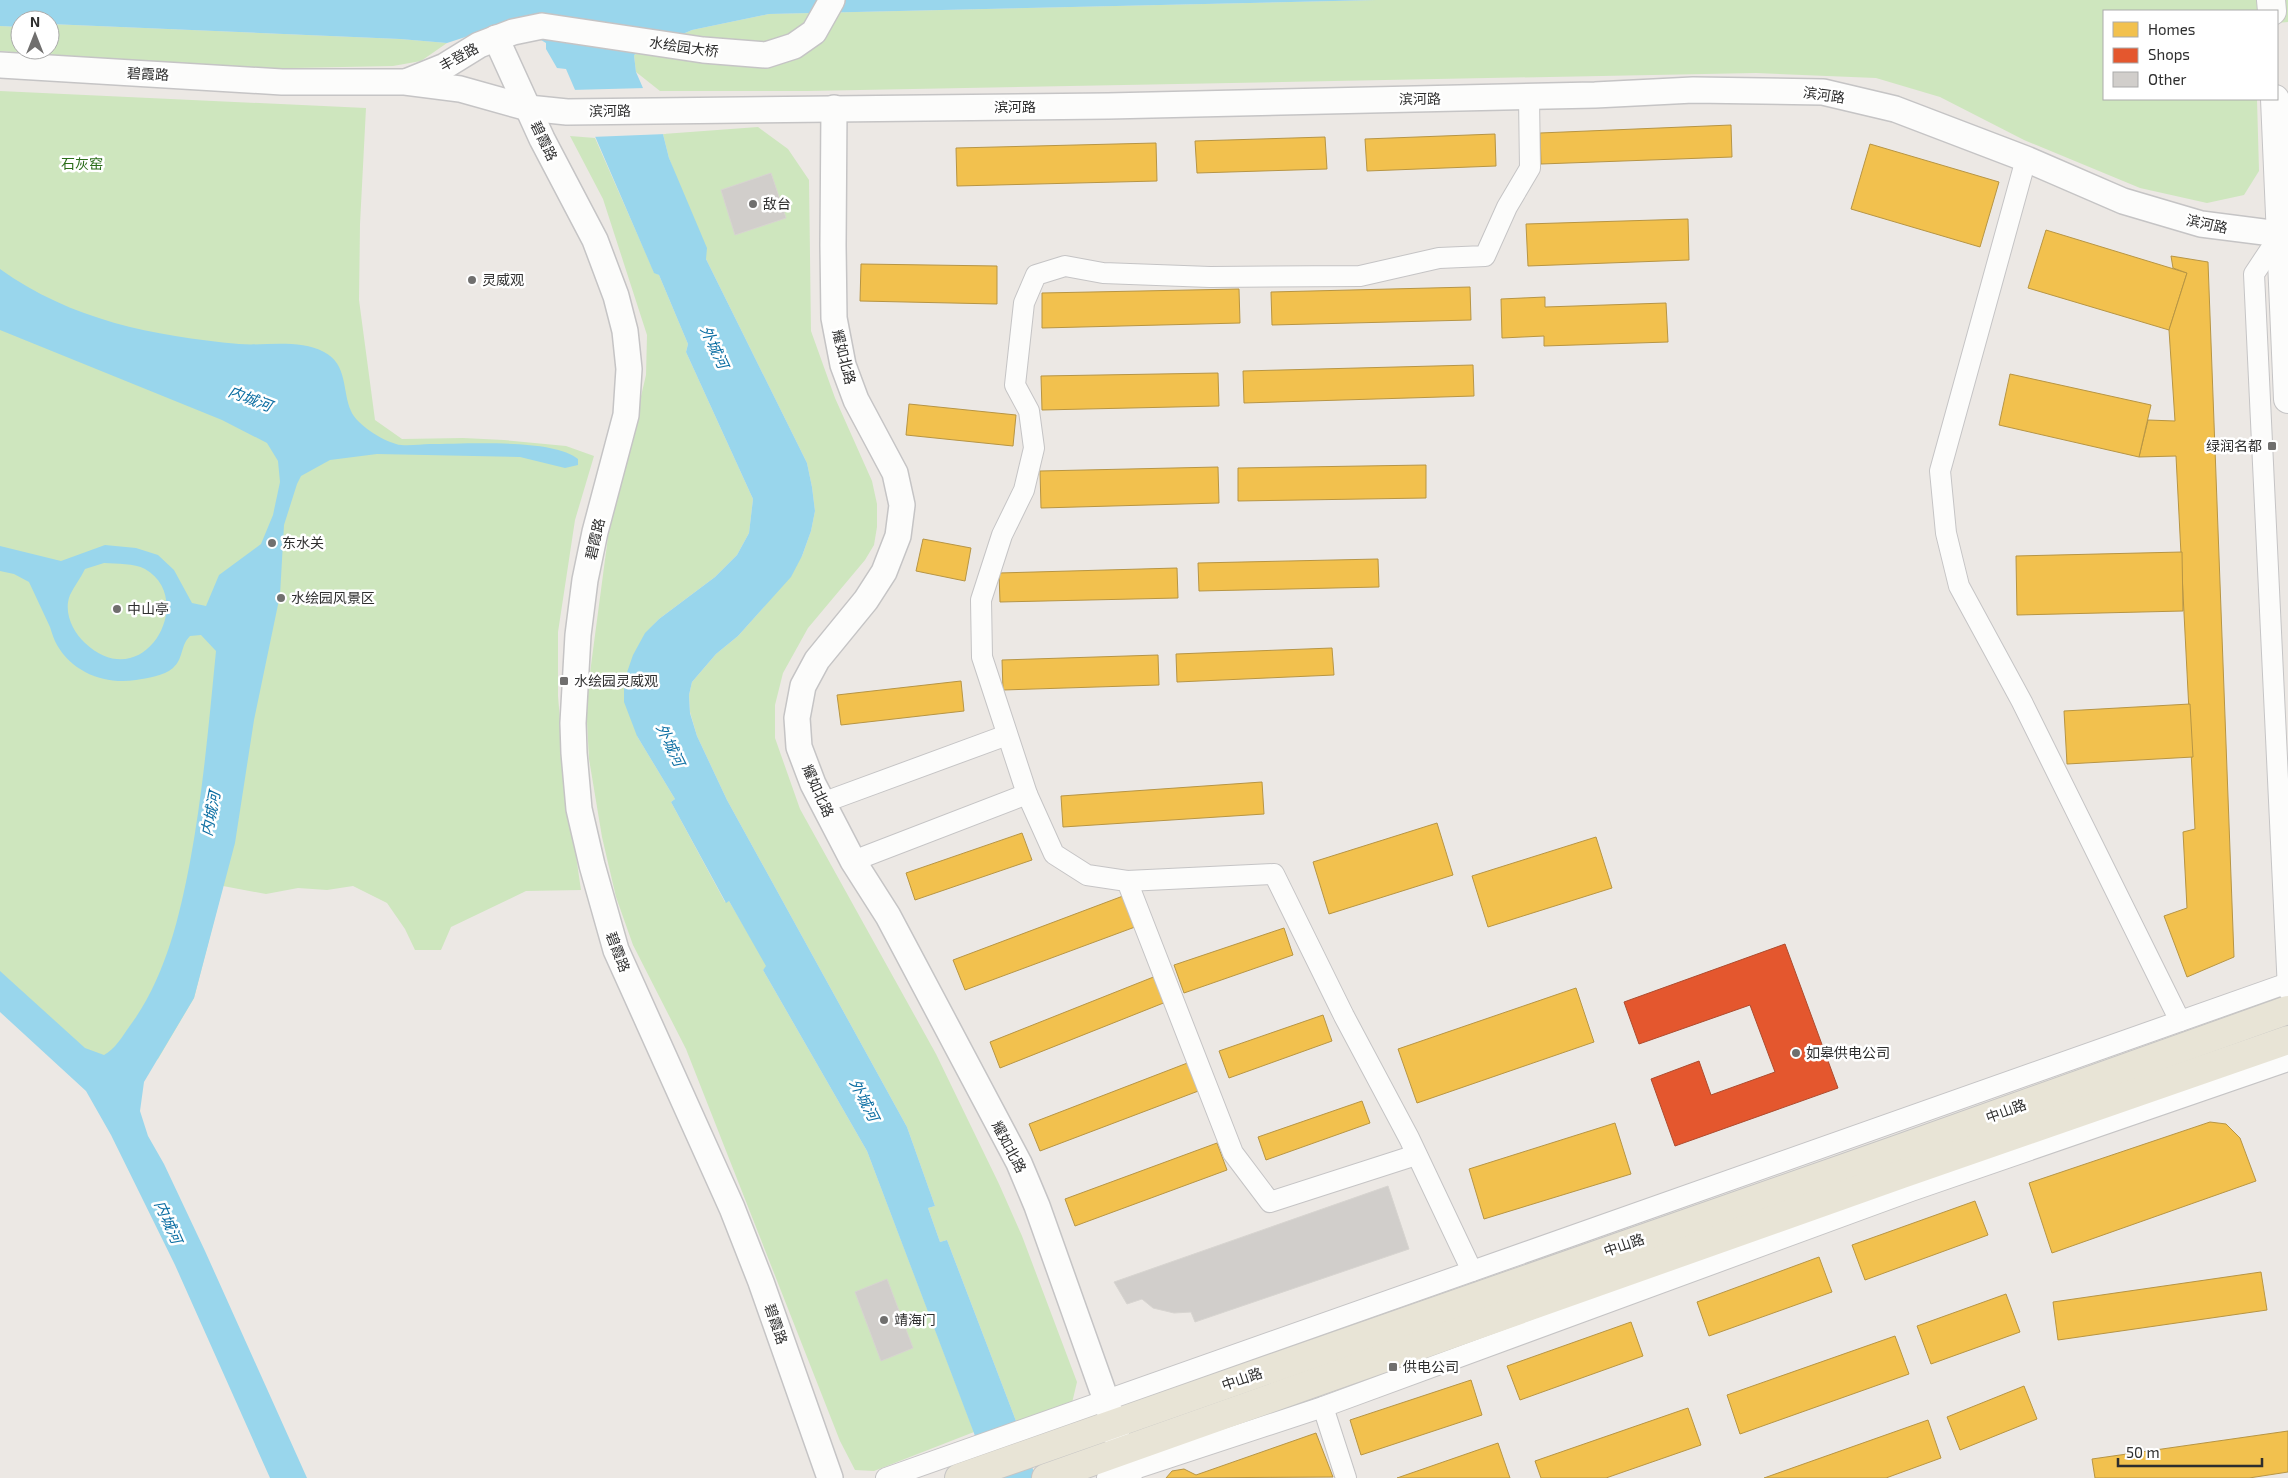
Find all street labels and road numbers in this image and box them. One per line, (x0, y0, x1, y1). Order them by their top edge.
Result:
street label: 水绘园大桥 (648, 33, 720, 60)
street label: 丰登路 (436, 39, 481, 74)
street label: 碧霞路 (127, 64, 169, 83)
street label: 滨河路 (1802, 83, 1846, 106)
street label: 滨河路 (1399, 90, 1441, 107)
street label: 滨河路 (994, 98, 1036, 115)
street label: 滨河路 (589, 102, 631, 119)
street label: 碧霞路 (528, 118, 561, 163)
street label: 滨河路 (2185, 211, 2229, 236)
street label: 耀如北路 (829, 328, 860, 386)
street label: 碧霞路 (582, 517, 608, 561)
street label: 耀如北路 (799, 762, 838, 820)
street label: 碧霞路 (603, 929, 634, 974)
street label: 中山路 (1983, 1095, 2028, 1126)
street label: 耀如北路 (989, 1118, 1030, 1175)
street label: 中山路 (1601, 1230, 1646, 1259)
street label: 碧霞路 (762, 1301, 791, 1346)
street label: 中山路 (1219, 1364, 1264, 1393)

